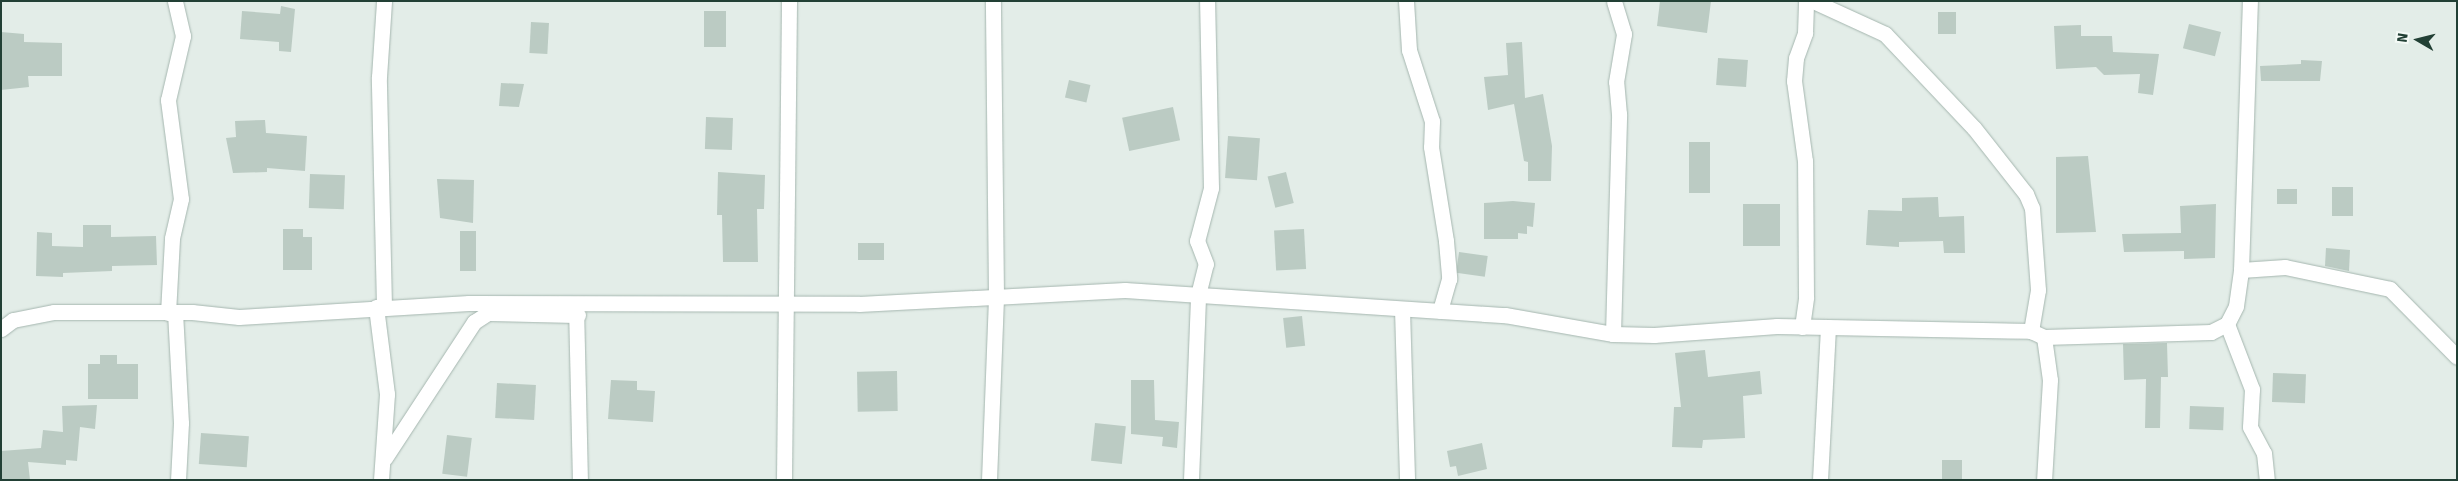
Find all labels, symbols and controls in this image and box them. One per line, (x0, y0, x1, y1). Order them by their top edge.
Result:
north arrow (2393, 15, 2443, 65)
text: N (2394, 32, 2412, 44)

